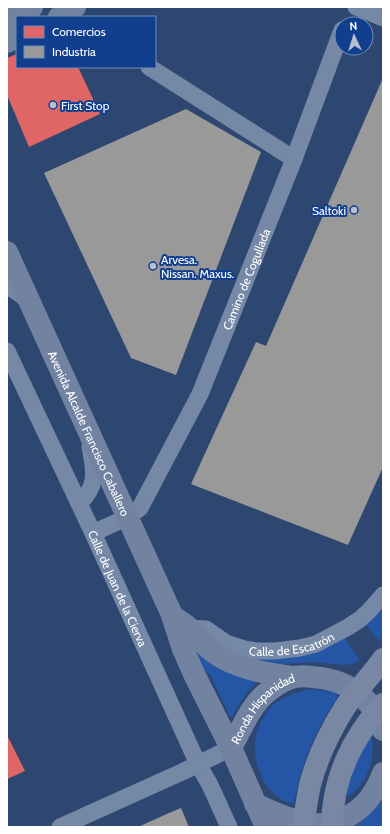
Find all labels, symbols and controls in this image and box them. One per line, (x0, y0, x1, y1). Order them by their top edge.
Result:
legend (16, 16, 156, 68)
north arrow (334, 16, 374, 56)
text: N (349, 19, 358, 33)
text: Comercios (52, 24, 106, 39)
text: Industria (52, 44, 96, 59)
place label: First Stop (61, 98, 110, 113)
marker: First Stop (48, 100, 58, 110)
place label: Saltoki (312, 203, 346, 218)
marker: Saltoki (349, 205, 359, 215)
street label: Camino de Cogullada (219, 226, 273, 332)
place label: Arvesa. Nissan. Maxus. (161, 252, 234, 281)
marker: Arvesa. Nissan. Maxus. (148, 261, 158, 271)
street label: Avenida Alcalde Francisco Caballero (45, 348, 134, 519)
street label: Calle de Juan de la Cierva (85, 528, 151, 649)
street label: Calle de Escatrón (248, 628, 337, 659)
street label: Ronda Hispanidad (227, 670, 296, 746)

